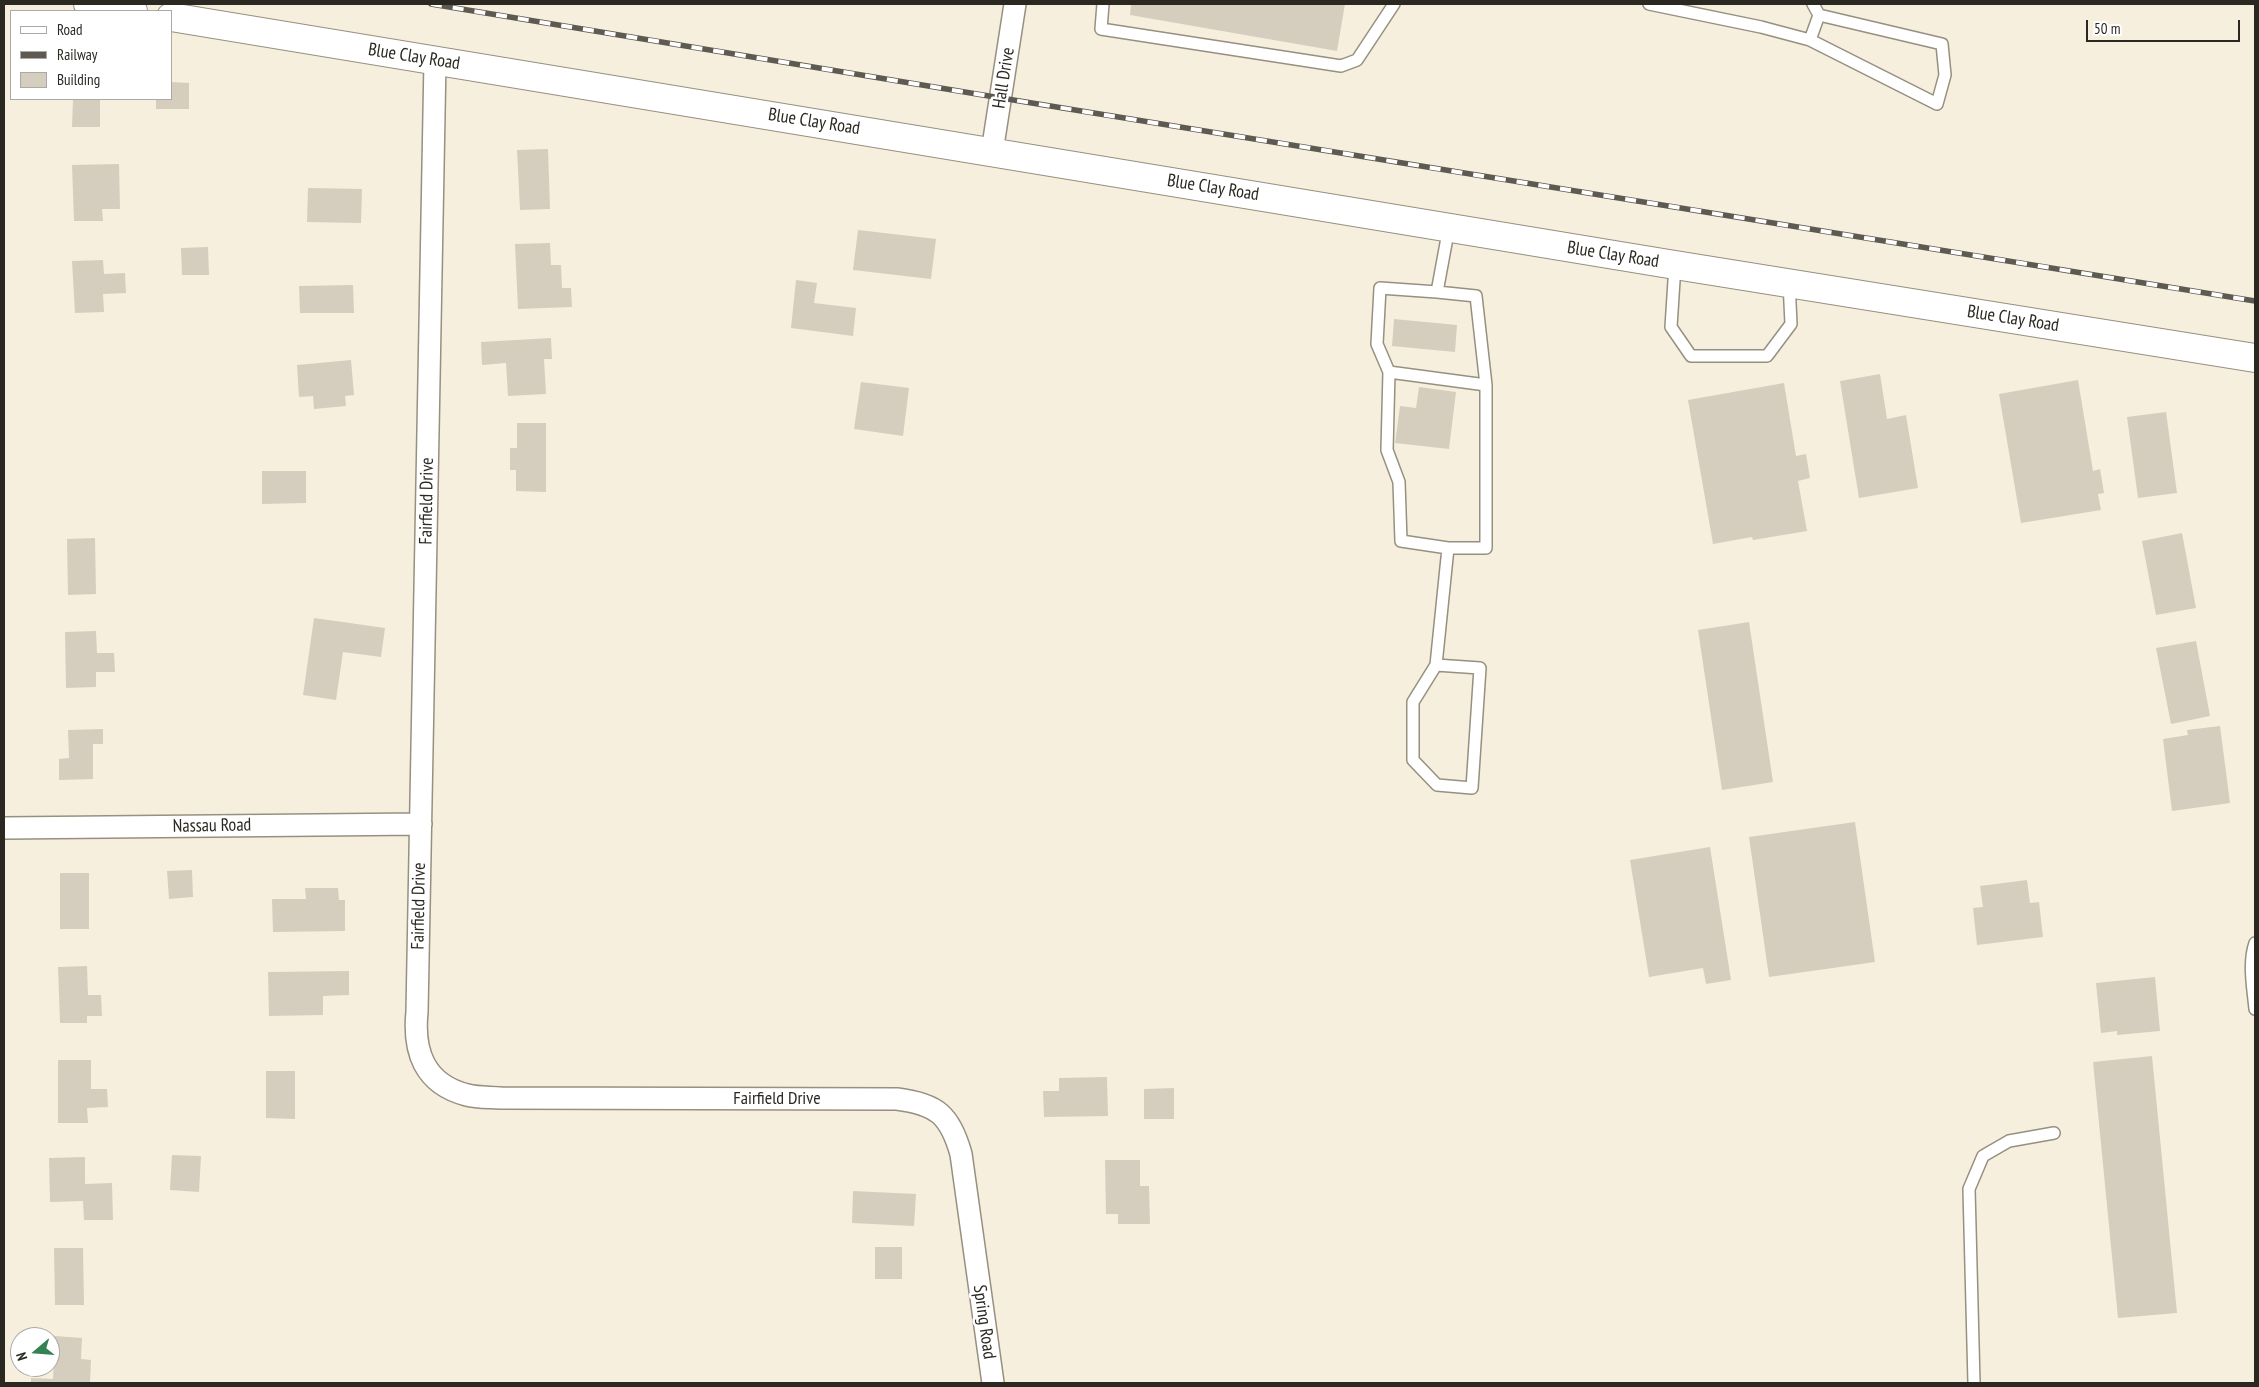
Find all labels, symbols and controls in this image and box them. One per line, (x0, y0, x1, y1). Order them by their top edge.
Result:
legend (10, 10, 172, 100)
scale bar (2089, 10, 2243, 42)
text: 50 m (2094, 19, 2120, 38)
text: Road (57, 20, 83, 39)
street label: Blue Clay Road (367, 39, 461, 75)
text: Railway (57, 45, 97, 64)
street label: Hall Drive (989, 46, 1019, 110)
text: Building (57, 70, 100, 89)
street label: Blue Clay Road (767, 104, 861, 140)
street label: Blue Clay Road (1166, 170, 1260, 206)
street label: Blue Clay Road (1566, 237, 1660, 273)
street label: Blue Clay Road (1966, 301, 2060, 337)
street label: Fairfield Drive (415, 457, 439, 545)
street label: Nassau Road (173, 815, 251, 837)
street label: Fairfield Drive (407, 862, 431, 950)
street label: Fairfield Drive (733, 1088, 821, 1110)
street label: Spring Road (968, 1284, 1000, 1360)
north arrow (10, 1327, 60, 1377)
text: N (12, 1350, 31, 1363)

